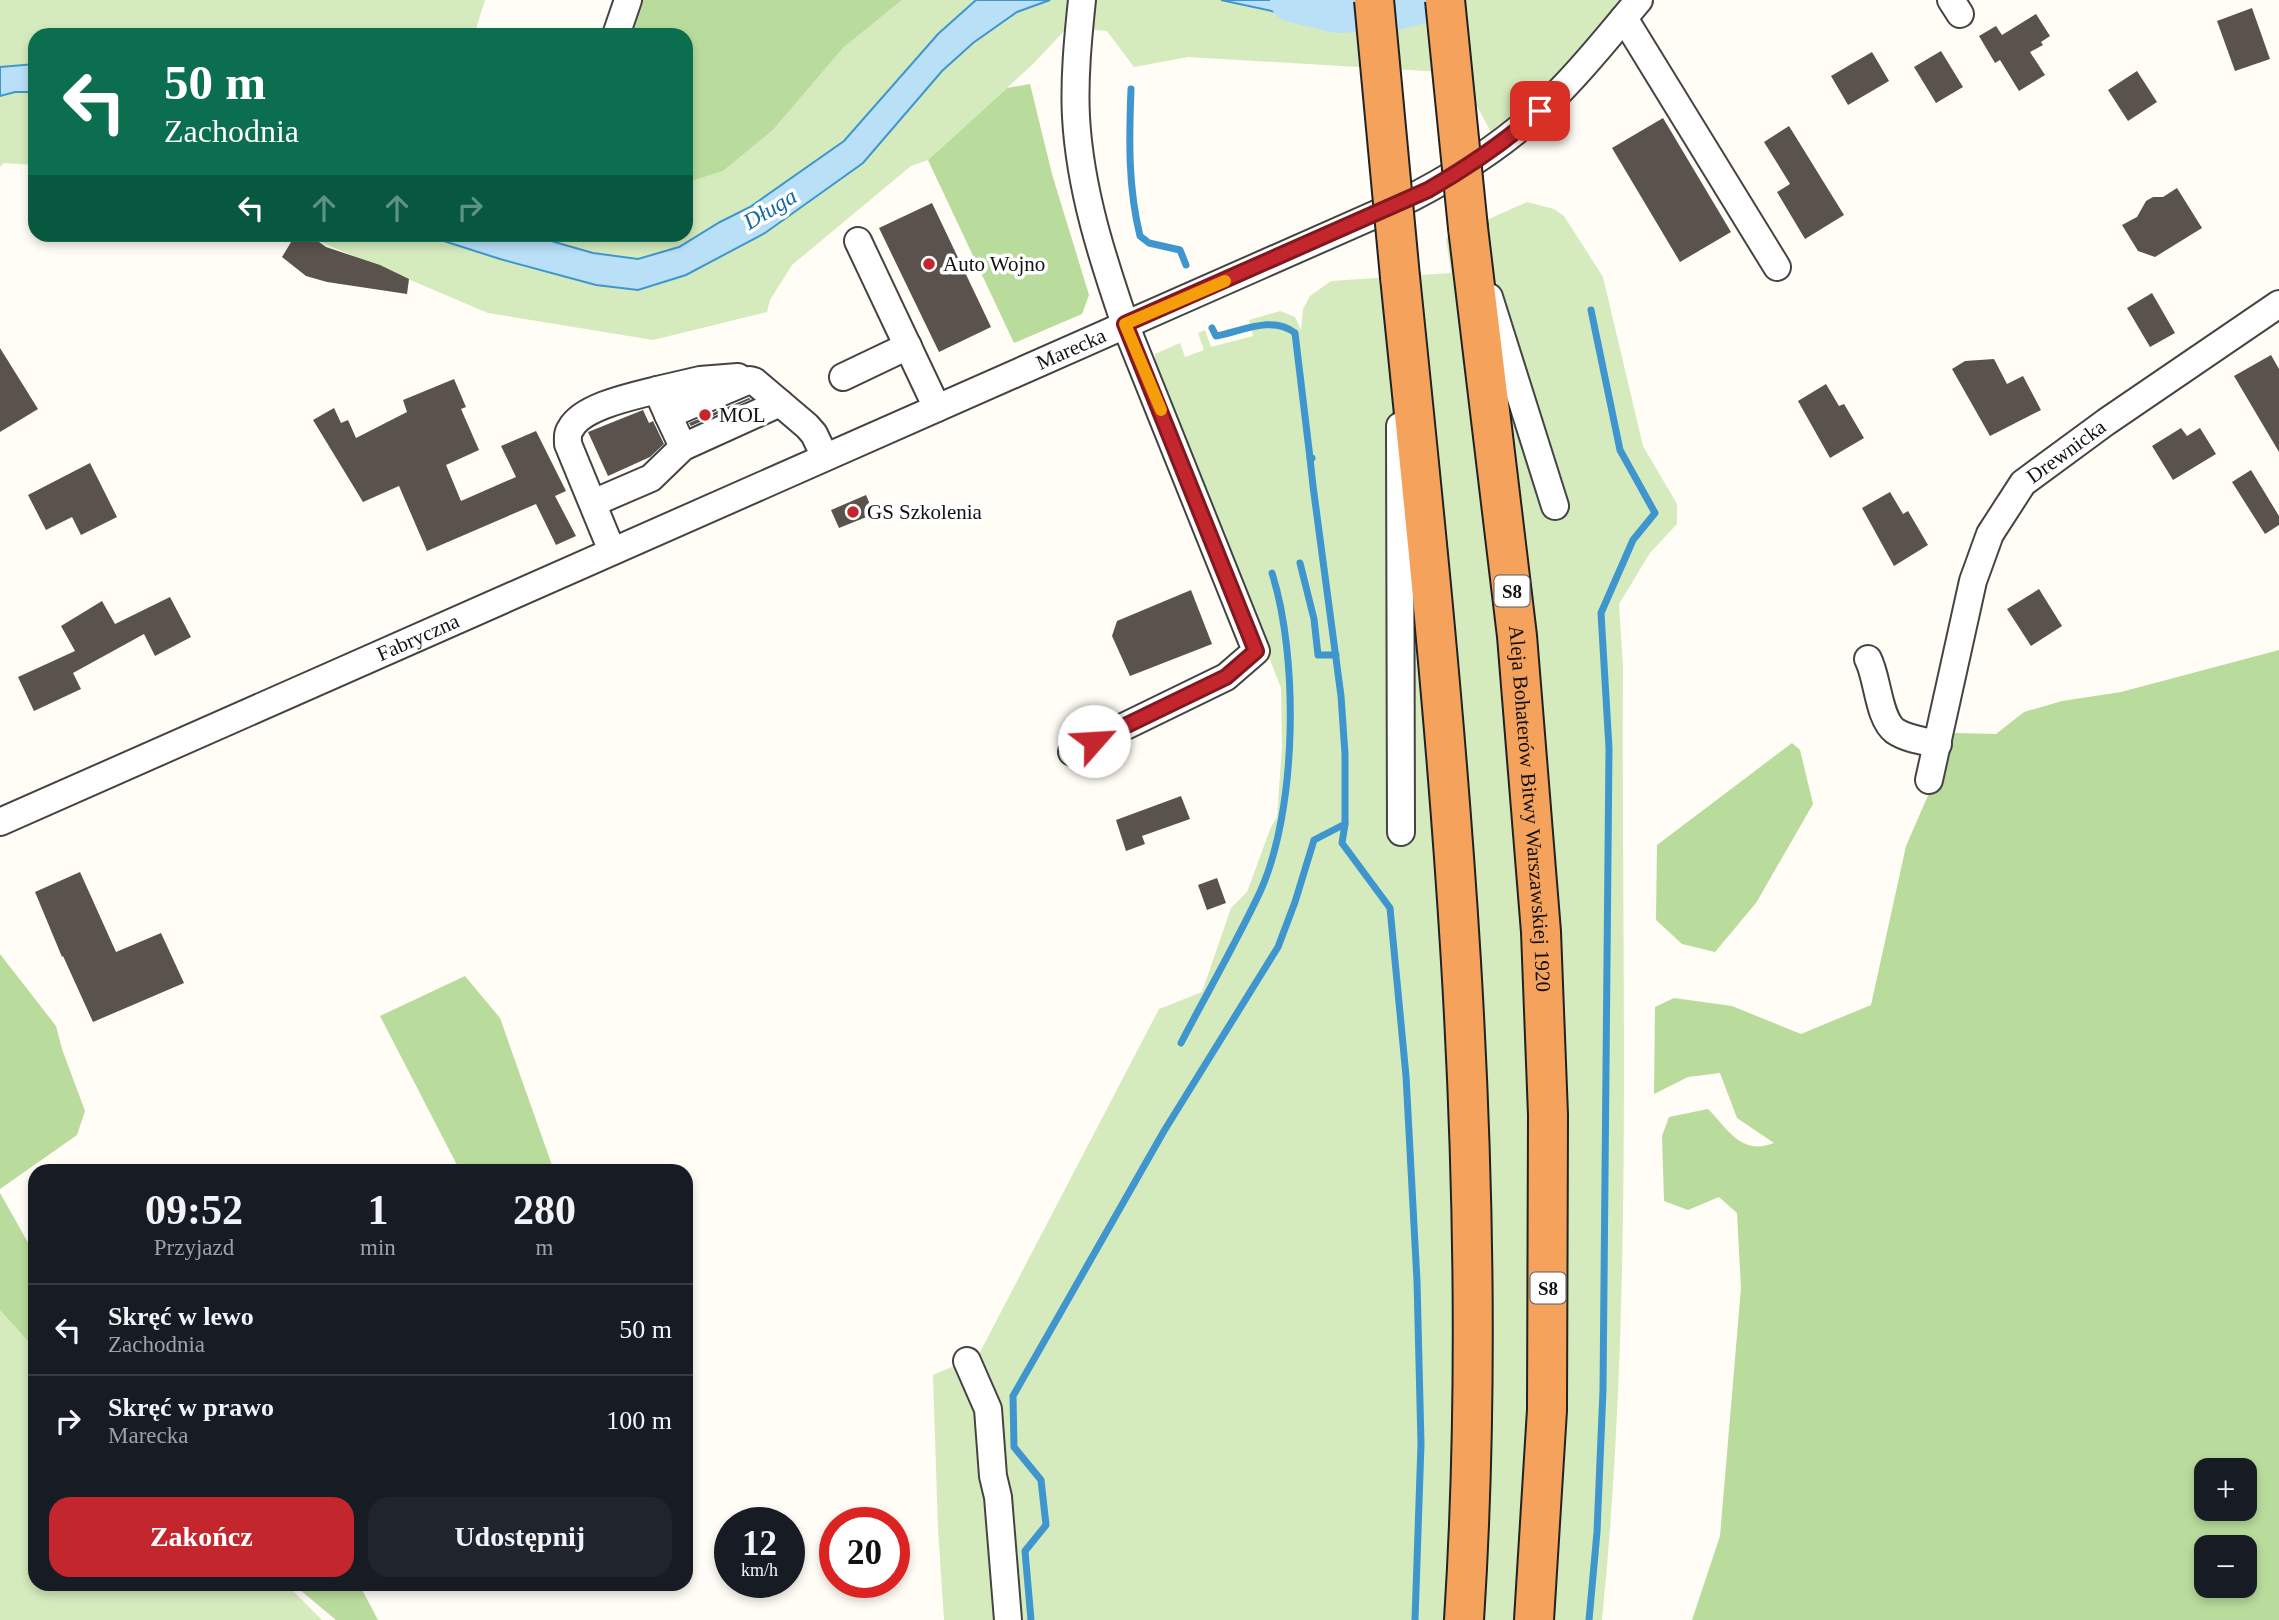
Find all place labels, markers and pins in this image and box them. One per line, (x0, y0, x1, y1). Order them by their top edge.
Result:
pin (1510, 81, 1570, 141)
place label: Auto Wojno (943, 252, 1045, 276)
marker: Auto Wojno (921, 256, 937, 272)
place label: MOL (719, 403, 766, 427)
marker: MOL (697, 407, 713, 423)
place label: GS Szkolenia (867, 500, 983, 524)
marker: GS Szkolenia (845, 504, 861, 520)

